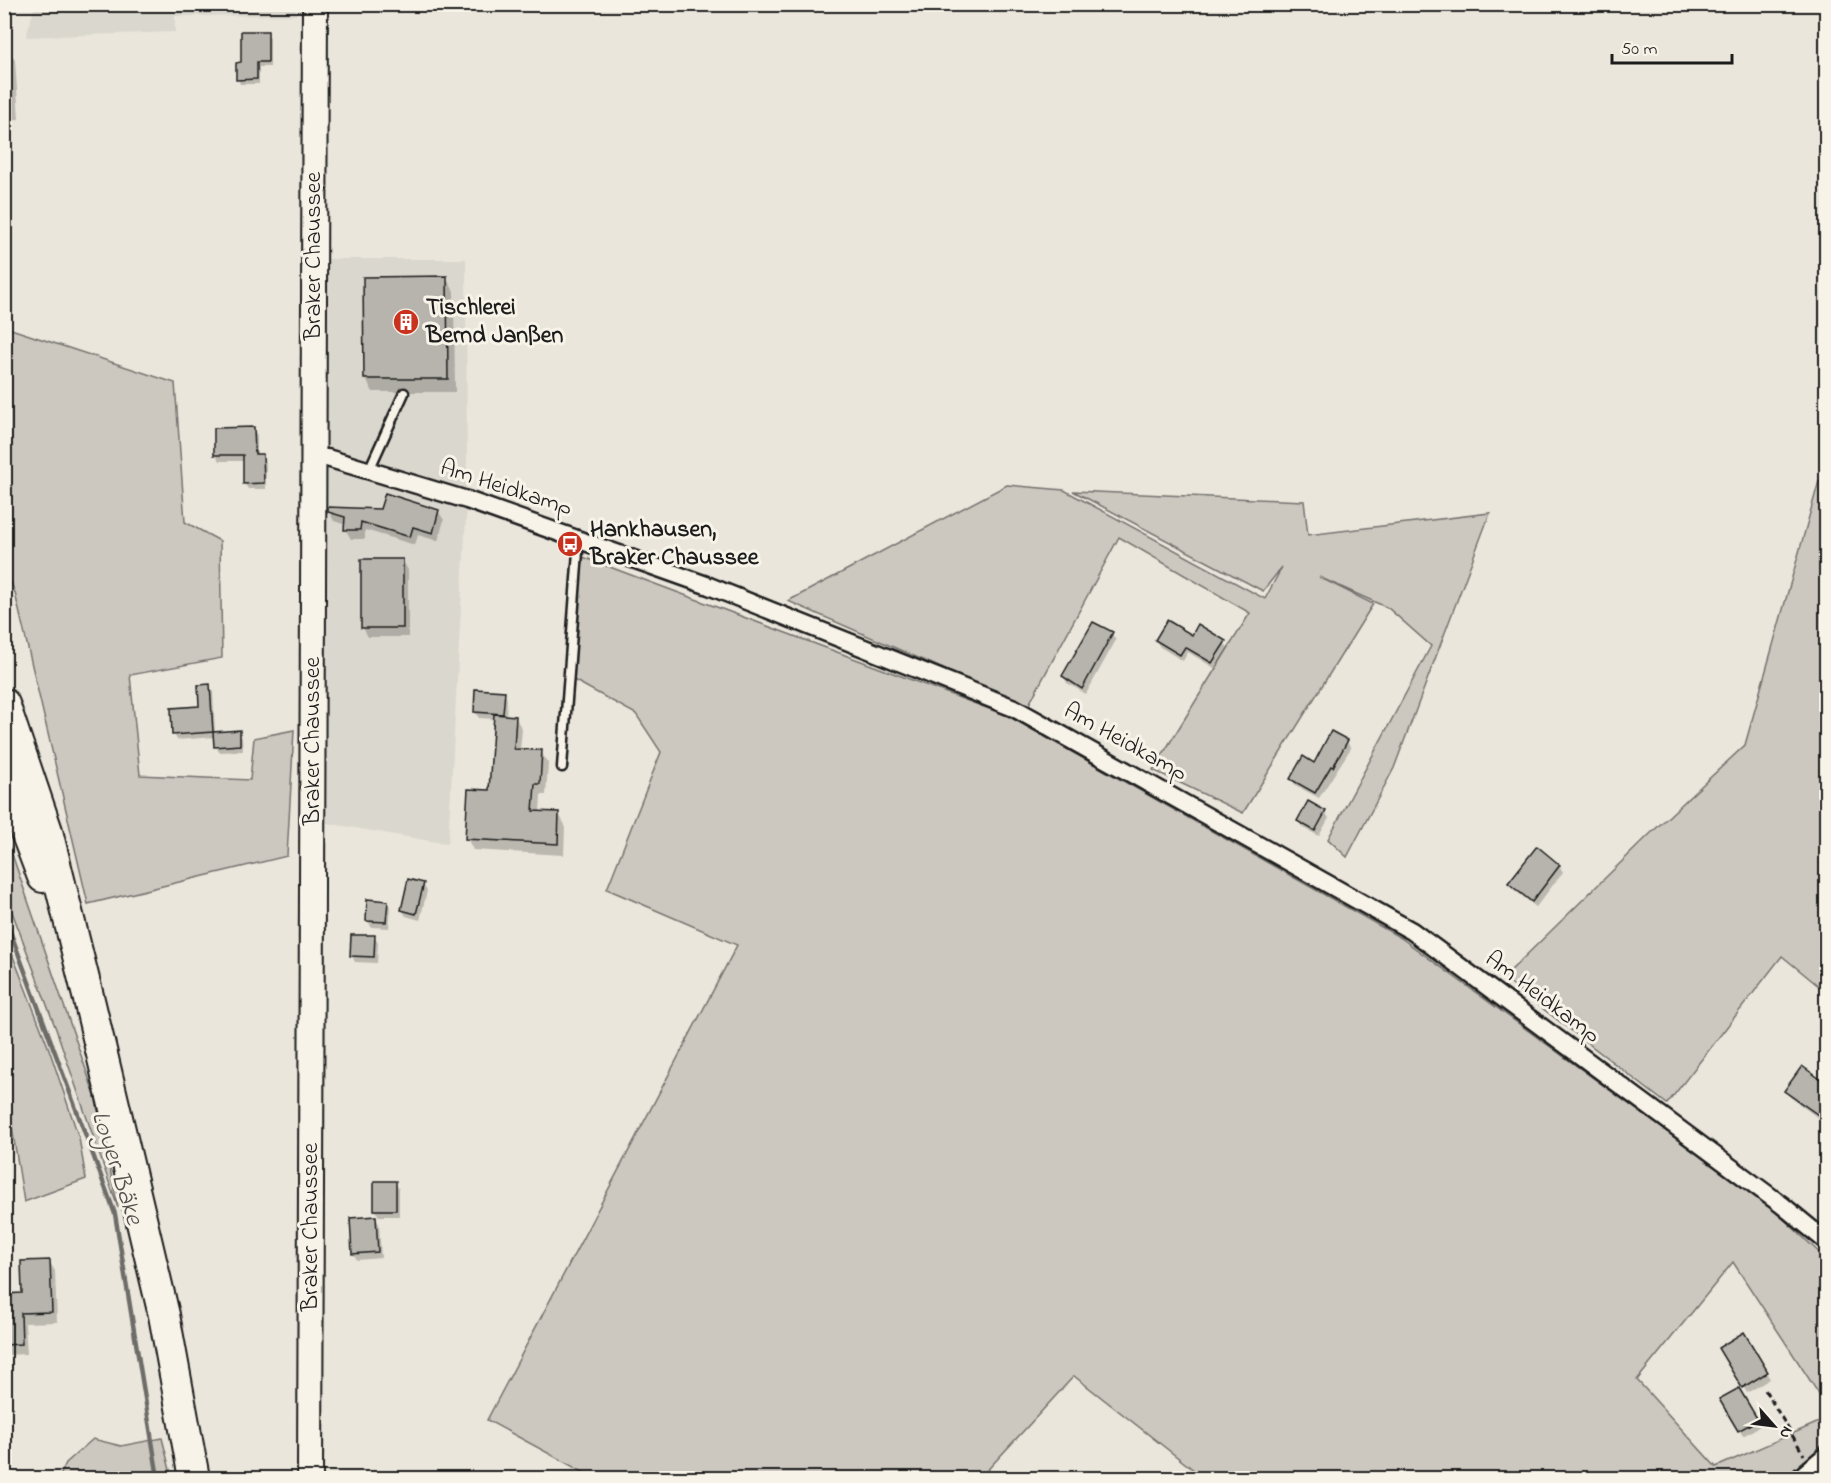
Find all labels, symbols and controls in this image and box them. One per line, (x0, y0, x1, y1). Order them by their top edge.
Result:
scale bar (1612, 27, 1732, 65)
text: 50 m (1621, 37, 1658, 63)
street label: Braker Chaussee (297, 172, 332, 341)
place label: Tischlerei Bernd Janßen (425, 291, 563, 354)
building icon: Tischlerei Bernd Janßen (391, 307, 421, 337)
street label: Am Heidkamp (435, 451, 577, 527)
place label: Hankhausen, Braker Chaussee (589, 513, 760, 576)
bus stop icon: Hankhausen, Braker Chaussee (555, 529, 585, 559)
street label: Braker Chaussee (296, 657, 331, 826)
street label: Am Heidkamp (1057, 694, 1193, 792)
street label: Am Heidkamp (1477, 943, 1607, 1053)
water label: Loyer Bäke (80, 1106, 153, 1231)
street label: Braker Chaussee (294, 1143, 329, 1312)
north arrow (1744, 1396, 1804, 1456)
text: N (1772, 1422, 1799, 1443)

